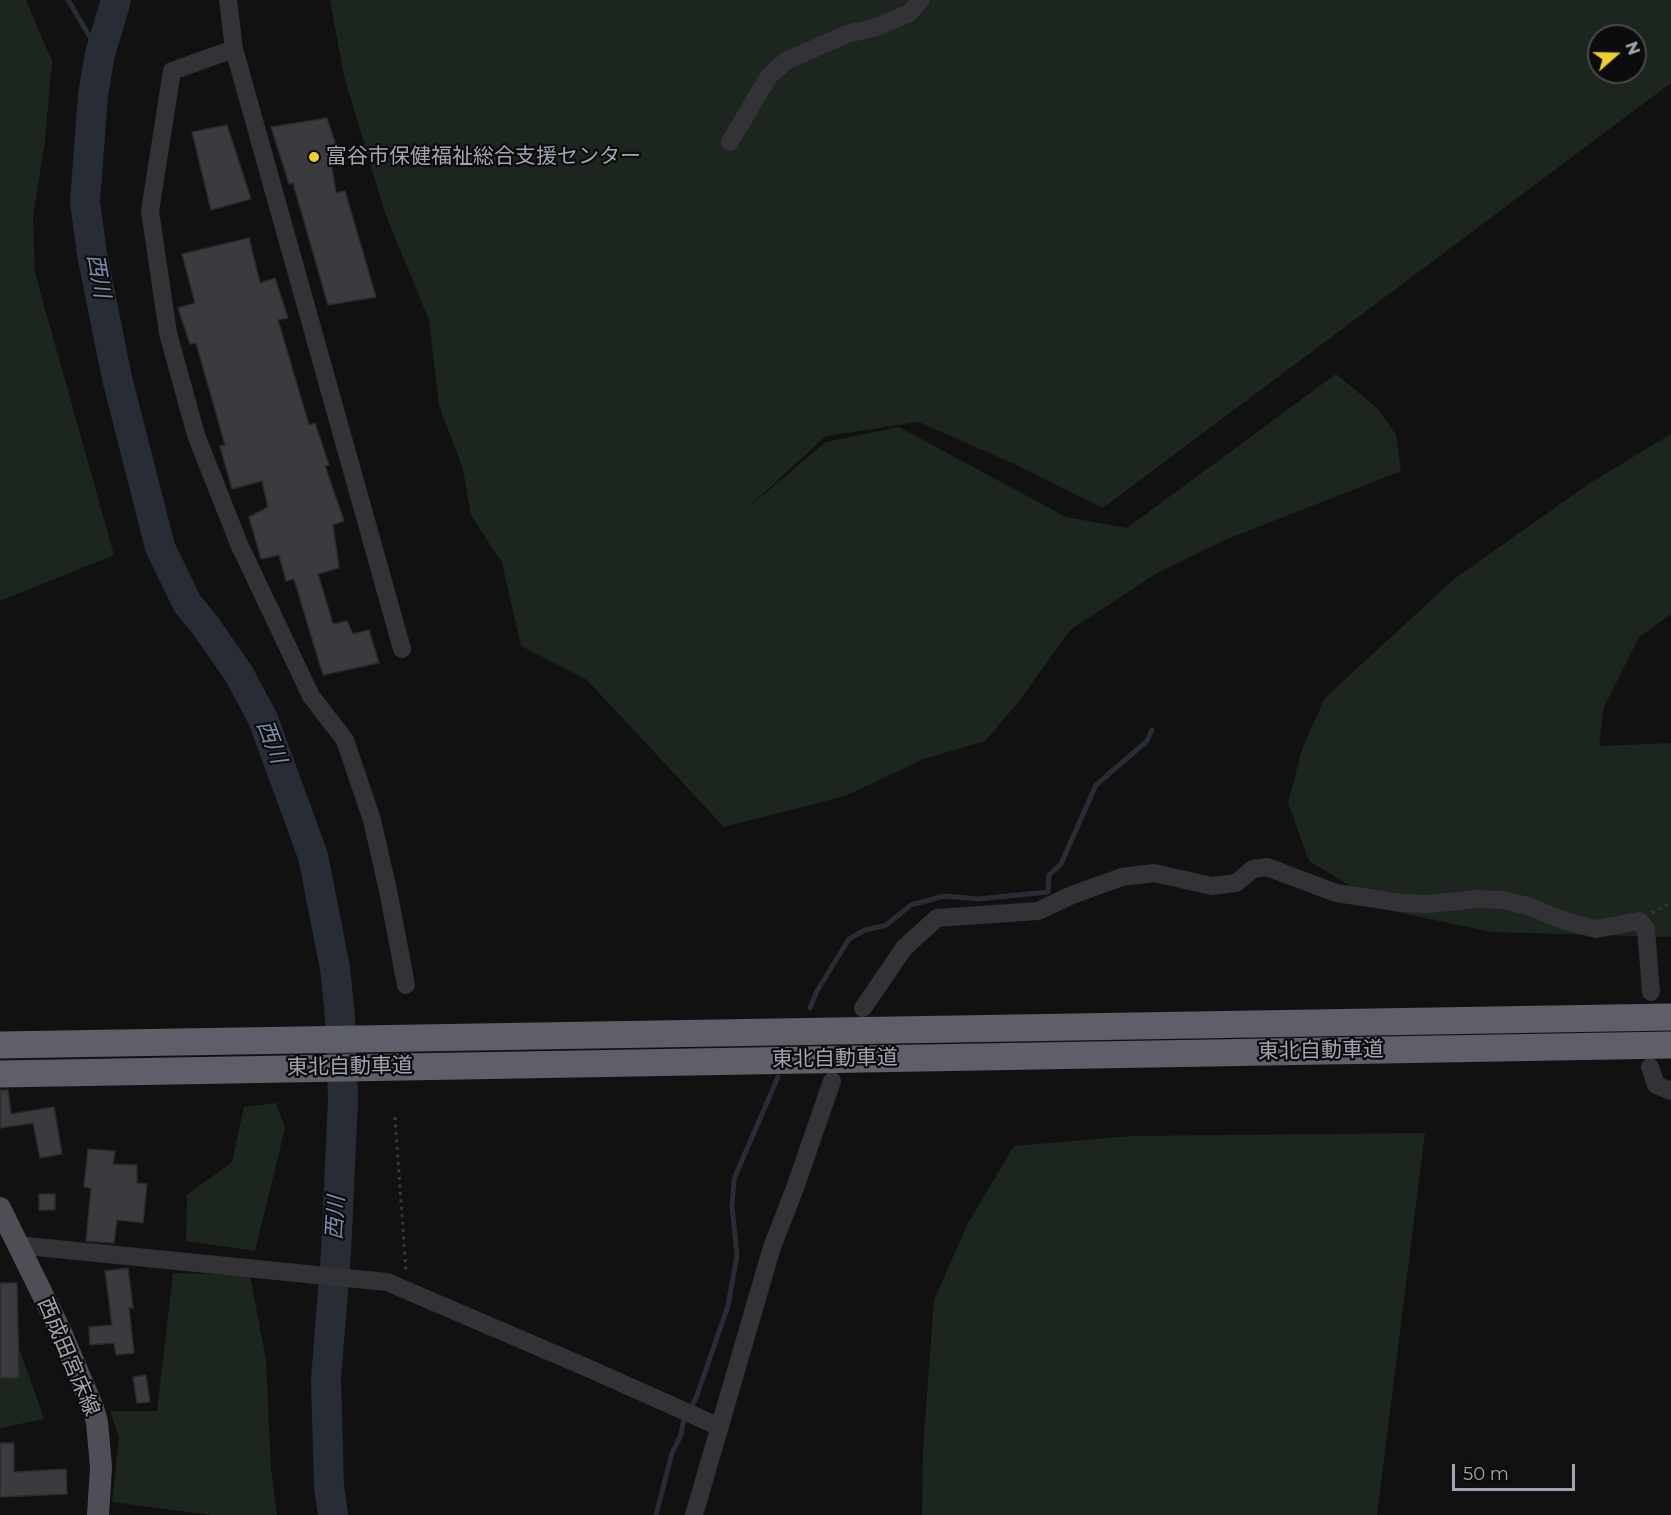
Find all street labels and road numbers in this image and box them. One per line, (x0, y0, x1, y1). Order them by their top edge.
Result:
street label: 東北自動車道 (1258, 1037, 1384, 1065)
street label: 東北自動車道 (772, 1045, 898, 1073)
street label: 東北自動車道 (287, 1053, 413, 1081)
street label: 西成田宮床線 (32, 1294, 104, 1420)

